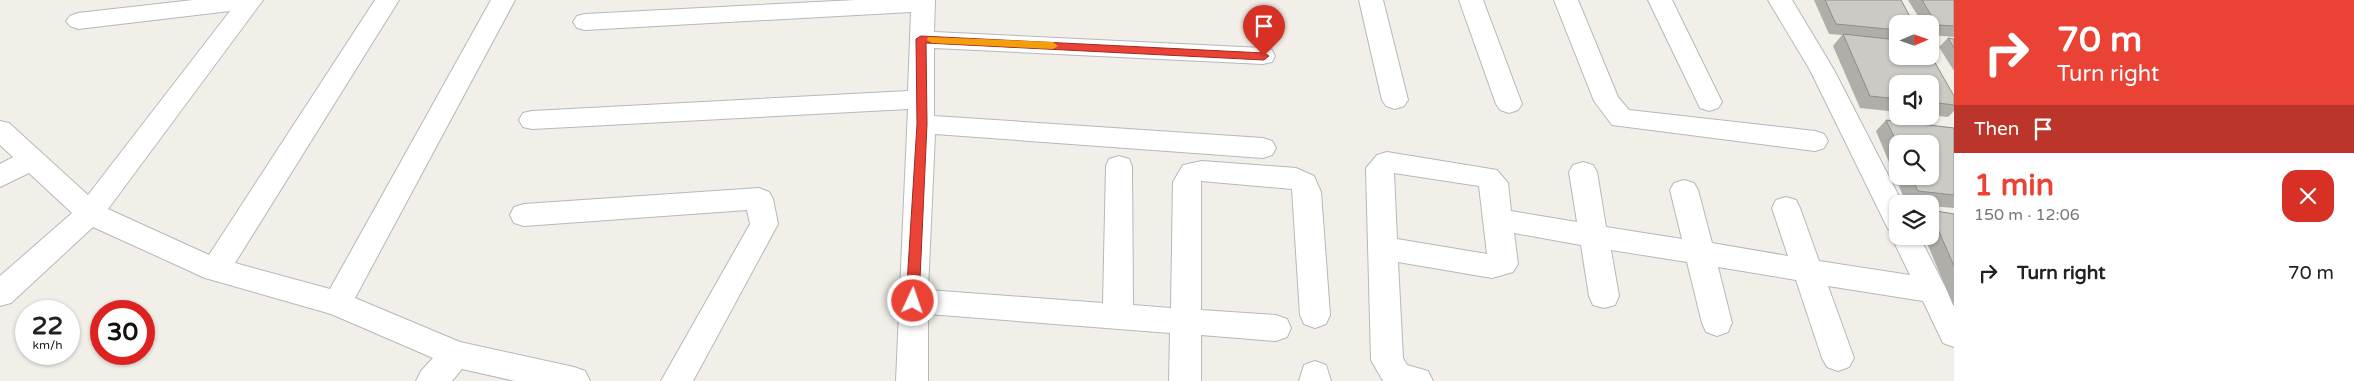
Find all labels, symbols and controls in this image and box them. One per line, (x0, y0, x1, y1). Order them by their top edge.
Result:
pin (1243, 5, 1285, 56)
icon: arrive (1250, 12, 1278, 40)
north arrow (1889, 15, 1939, 65)
map controls (1889, 15, 1939, 245)
text: 70 m (2057, 19, 2142, 61)
icon: right (1974, 20, 2039, 85)
text: Turn right (2057, 61, 2159, 87)
button: sound (1889, 75, 1939, 125)
icon: arrive (2029, 115, 2057, 143)
text: Then (1974, 118, 2019, 140)
button: search (1889, 135, 1939, 185)
text: 1 min (1974, 167, 2054, 204)
button: close (2282, 170, 2334, 222)
button: layers (1889, 195, 1939, 245)
text: 150 m · 12:06 (1974, 205, 2080, 225)
icon: right (1974, 259, 2002, 287)
text: Turn right (2017, 262, 2105, 284)
text: 70 m (2288, 262, 2334, 284)
position arrow (886, 274, 938, 326)
speed limit sign: 30 (90, 300, 155, 365)
text: 22 (32, 311, 63, 341)
text: km/h (32, 338, 63, 352)

